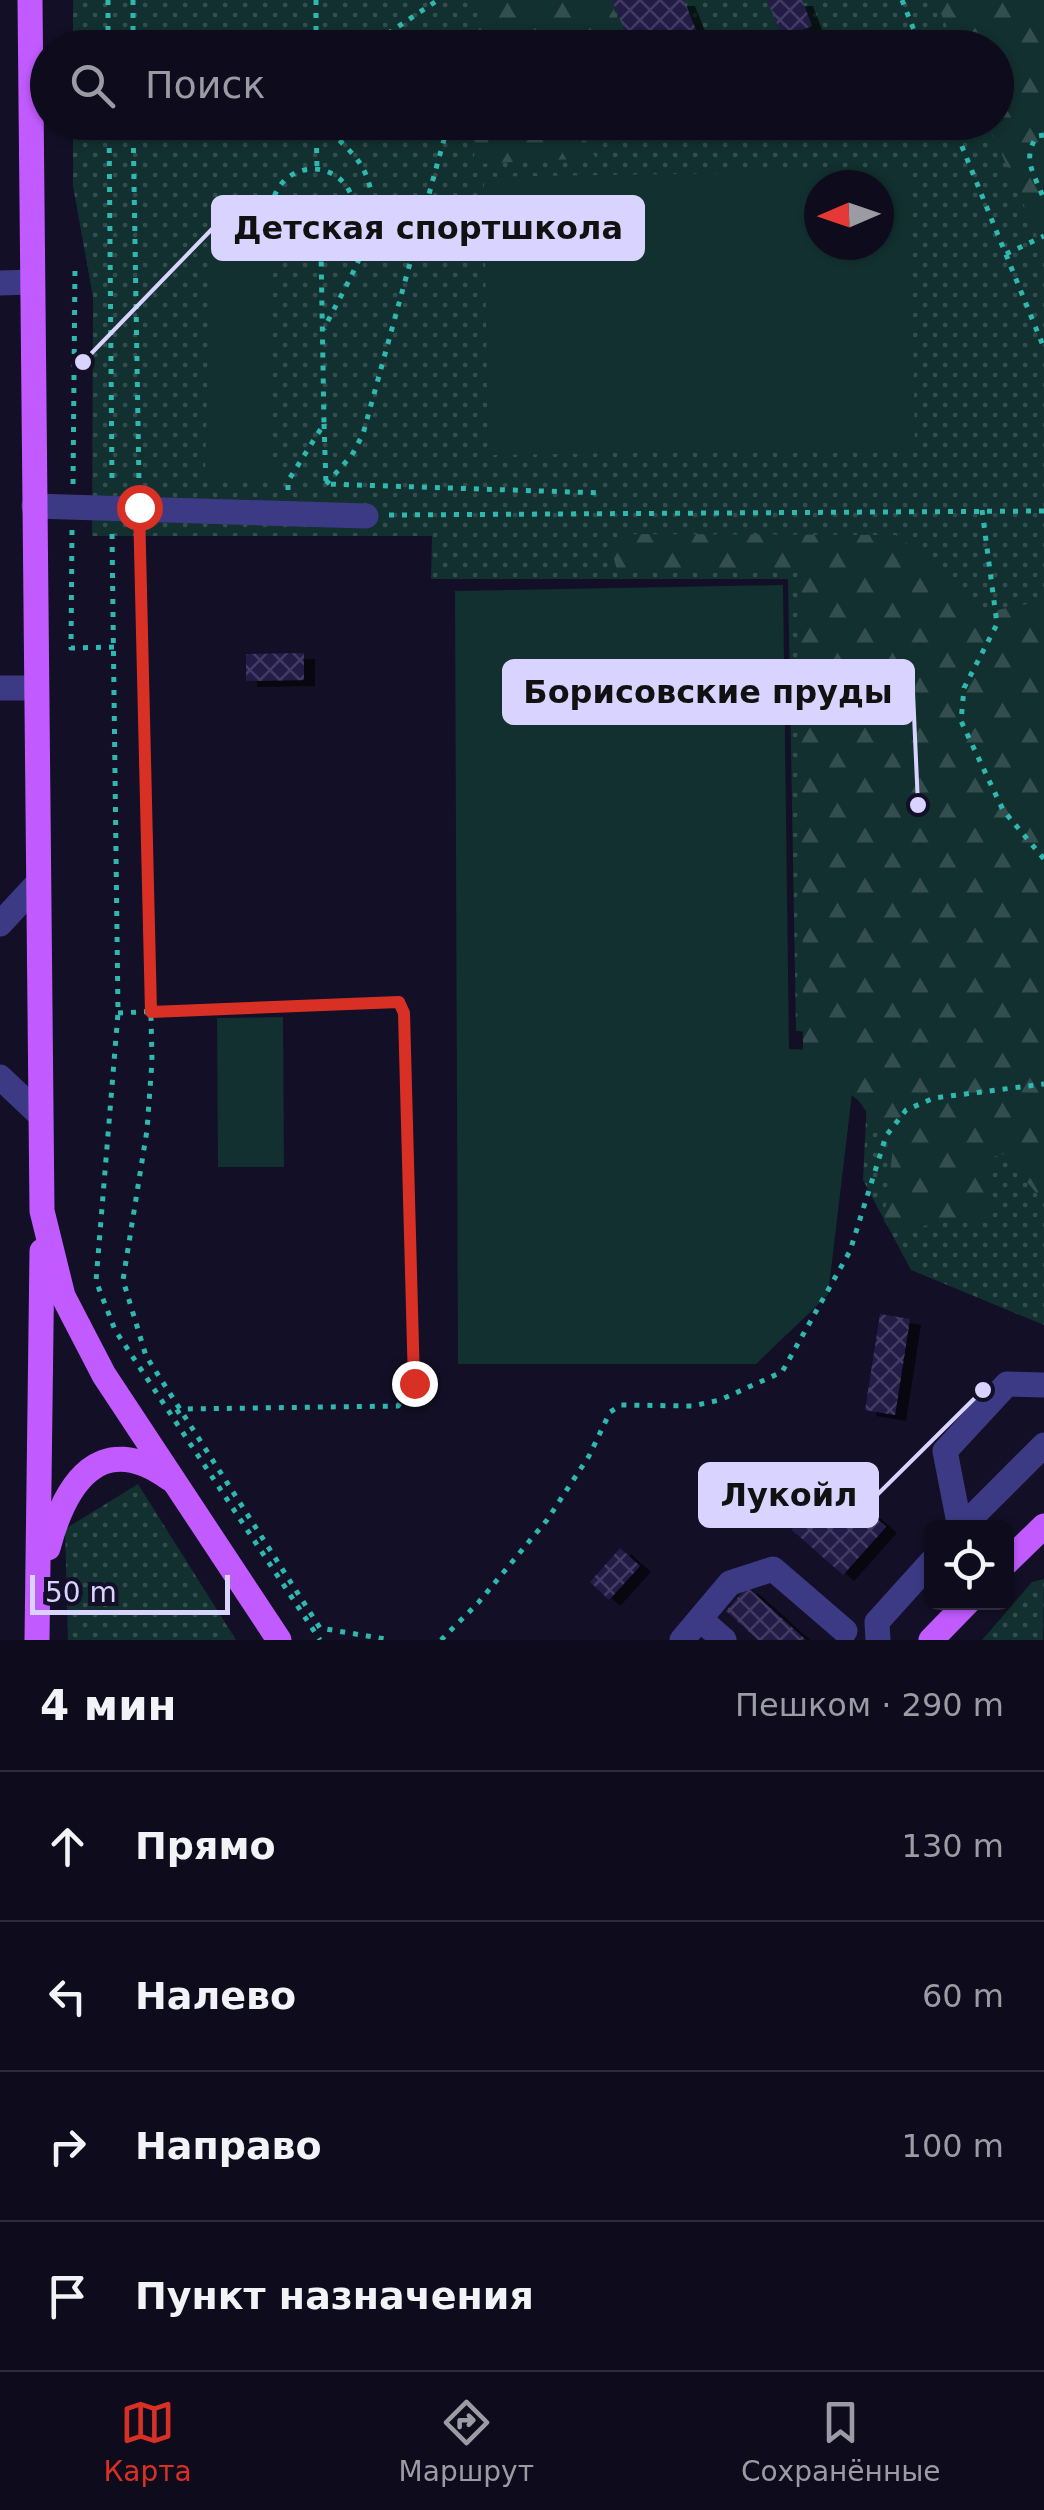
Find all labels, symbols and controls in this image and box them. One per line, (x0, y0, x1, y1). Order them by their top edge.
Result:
search box (30, 30, 1014, 140)
icon: search (65, 58, 120, 113)
text: Поиск (145, 63, 265, 107)
north arrow (804, 170, 894, 260)
callout: Детская спортшкола (213, 197, 643, 259)
text: Детская спортшкола (233, 209, 623, 247)
route start (117, 485, 163, 531)
callout: Борисовские пруды (504, 661, 913, 723)
text: Борисовские пруды (523, 673, 893, 711)
route end (392, 1361, 438, 1407)
callout: Лукойл (700, 1464, 877, 1526)
text: Лукойл (721, 1476, 858, 1514)
map controls (924, 1520, 1014, 1610)
button: locate (924, 1520, 1014, 1610)
scale bar (30, 1570, 230, 1614)
text: 50 m (45, 1576, 117, 1609)
text: 4 мин (40, 1681, 177, 1730)
text: Пешком · 290 m (735, 1686, 1004, 1724)
icon: ahead (40, 1819, 95, 1874)
text: Прямо (135, 1824, 276, 1868)
text: 130 m (902, 1827, 1004, 1865)
icon: left (40, 1969, 95, 2024)
text: Налево (135, 1974, 296, 2018)
text: 60 m (922, 1977, 1004, 2015)
icon: right (40, 2119, 95, 2174)
text: Направо (135, 2124, 322, 2168)
text: 100 m (902, 2127, 1004, 2165)
icon: arrive (40, 2269, 95, 2324)
text: Пункт назначения (135, 2274, 534, 2318)
tab: Карта (103, 2395, 192, 2488)
tab: Маршрут (399, 2395, 534, 2488)
tab: Сохранённые (741, 2395, 941, 2488)

